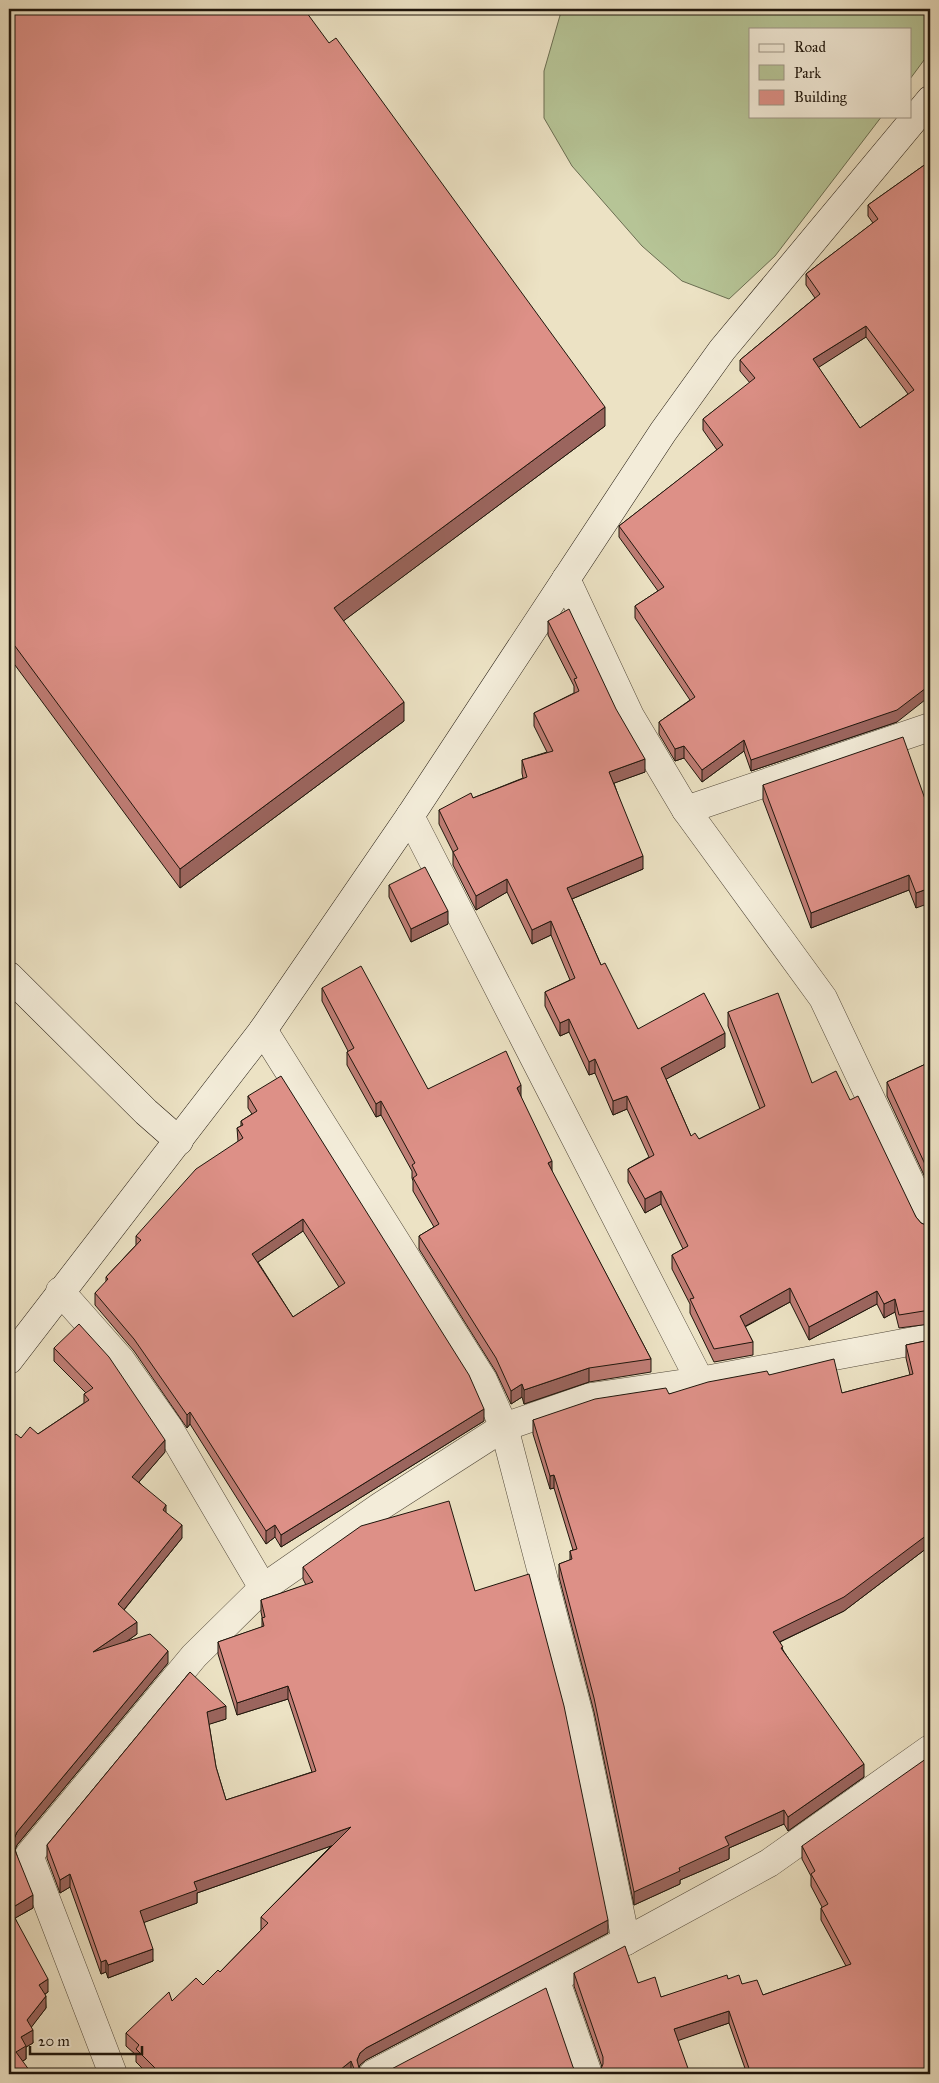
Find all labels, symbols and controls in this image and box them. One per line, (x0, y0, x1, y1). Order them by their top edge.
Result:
legend (749, 28, 912, 118)
text: Road (794, 38, 826, 56)
text: Park (794, 64, 821, 82)
text: Building (794, 88, 848, 106)
scale bar (30, 2023, 142, 2055)
text: 20 m (38, 2032, 70, 2050)

